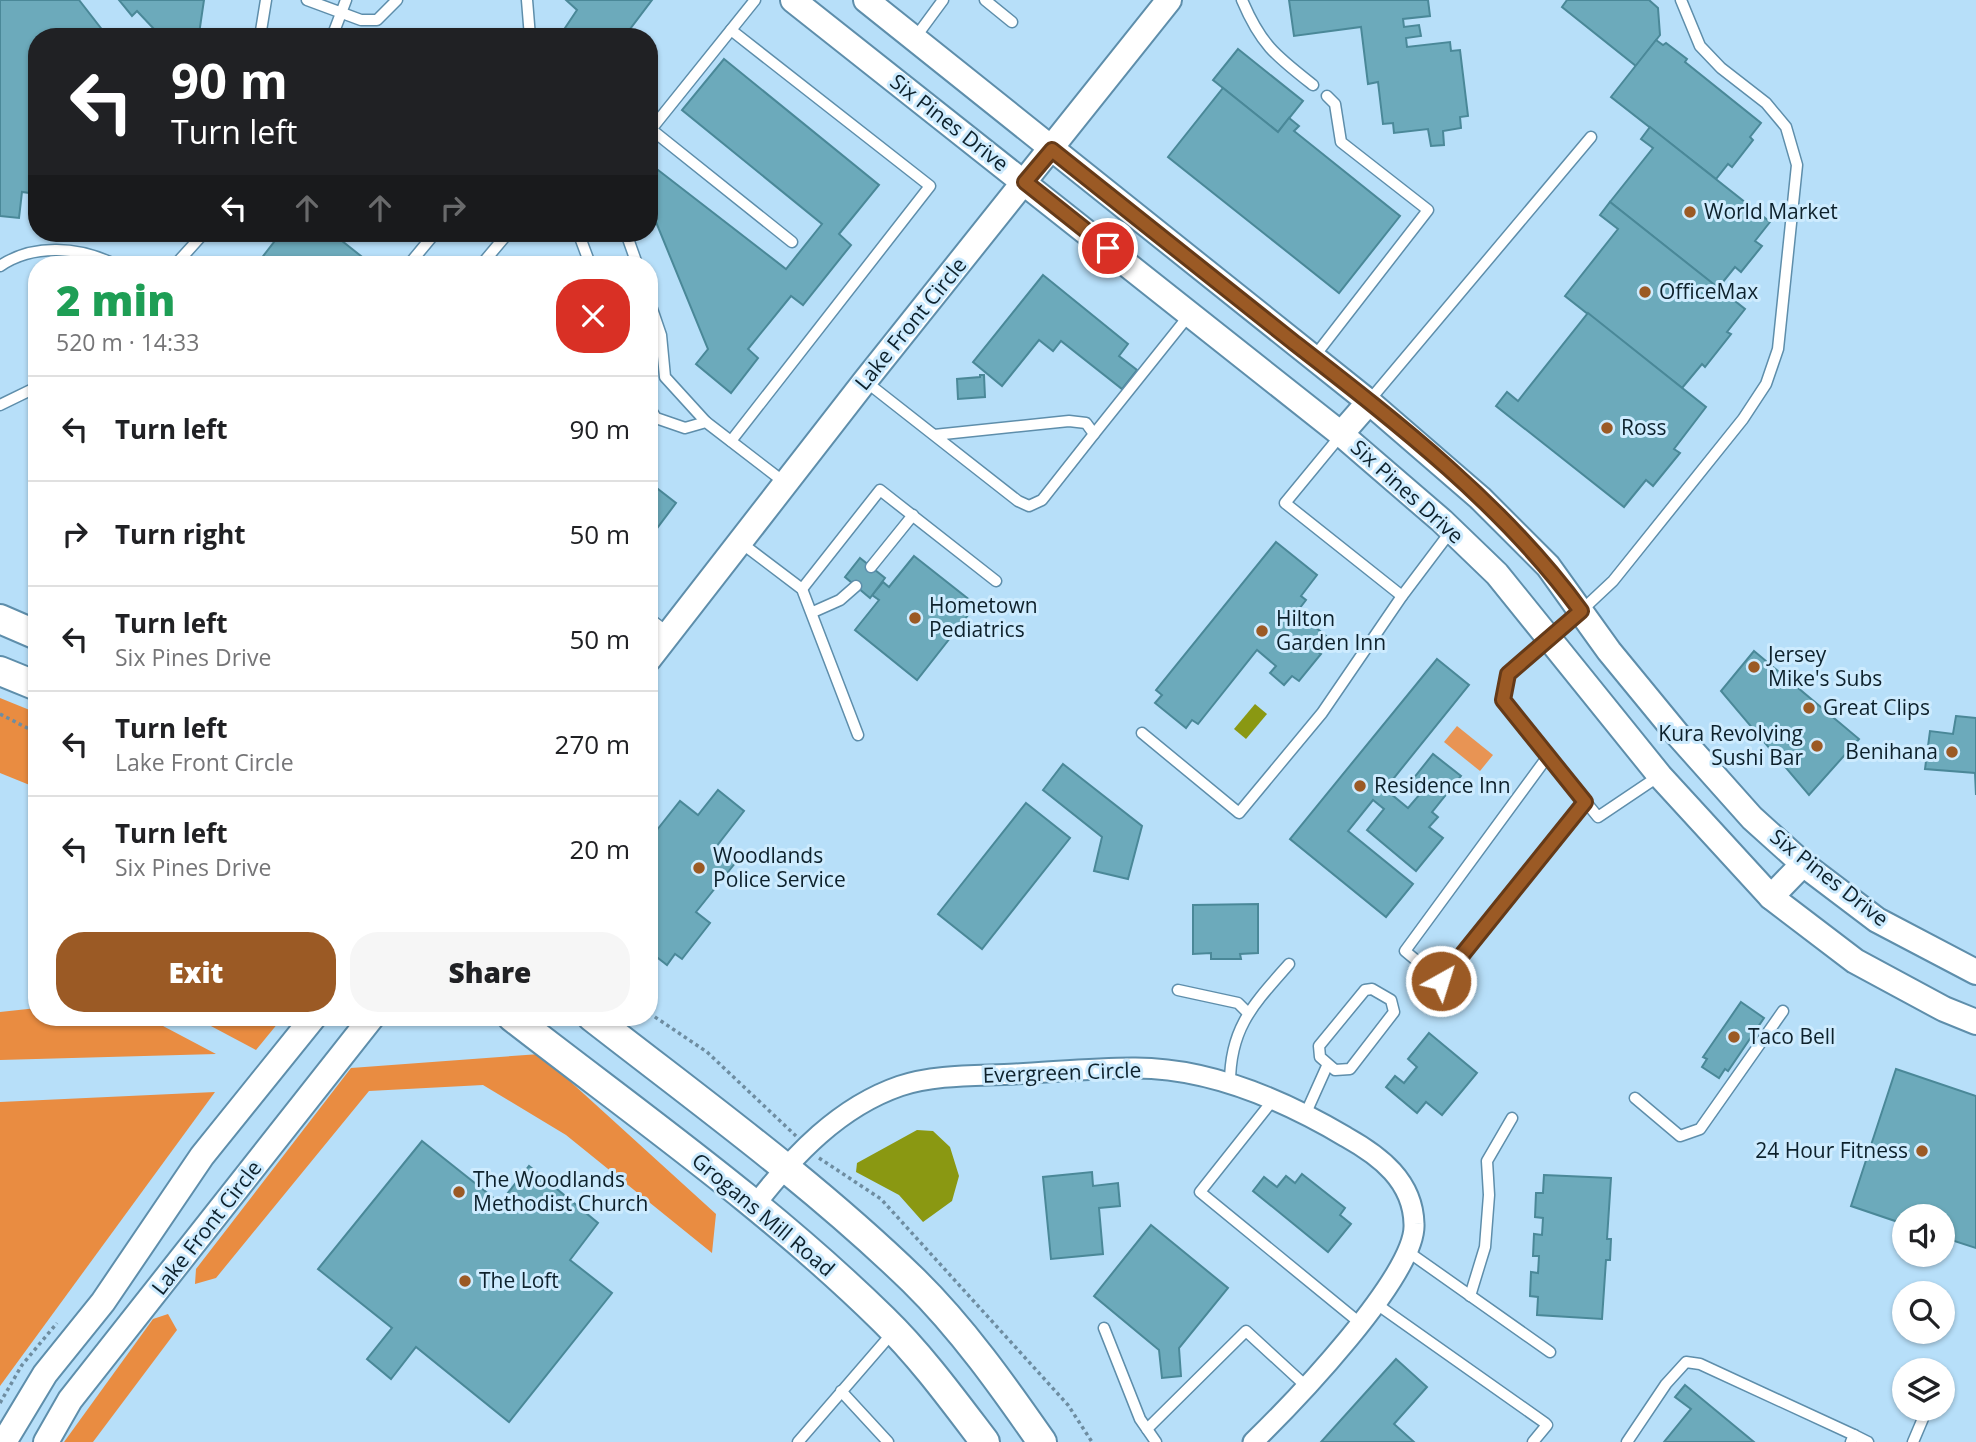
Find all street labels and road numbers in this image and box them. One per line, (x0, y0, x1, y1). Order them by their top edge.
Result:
street label: Six Pines Drive (885, 67, 1014, 177)
street label: Lake Front Circle (848, 251, 972, 396)
street label: Six Pines Drive (1345, 433, 1470, 549)
street label: Six Pines Drive (1765, 822, 1894, 932)
street label: Evergreen Circle (982, 1055, 1142, 1089)
street label: Grogans Mill Road (686, 1146, 841, 1282)
street label: Lake Front Circle (145, 1155, 267, 1300)

